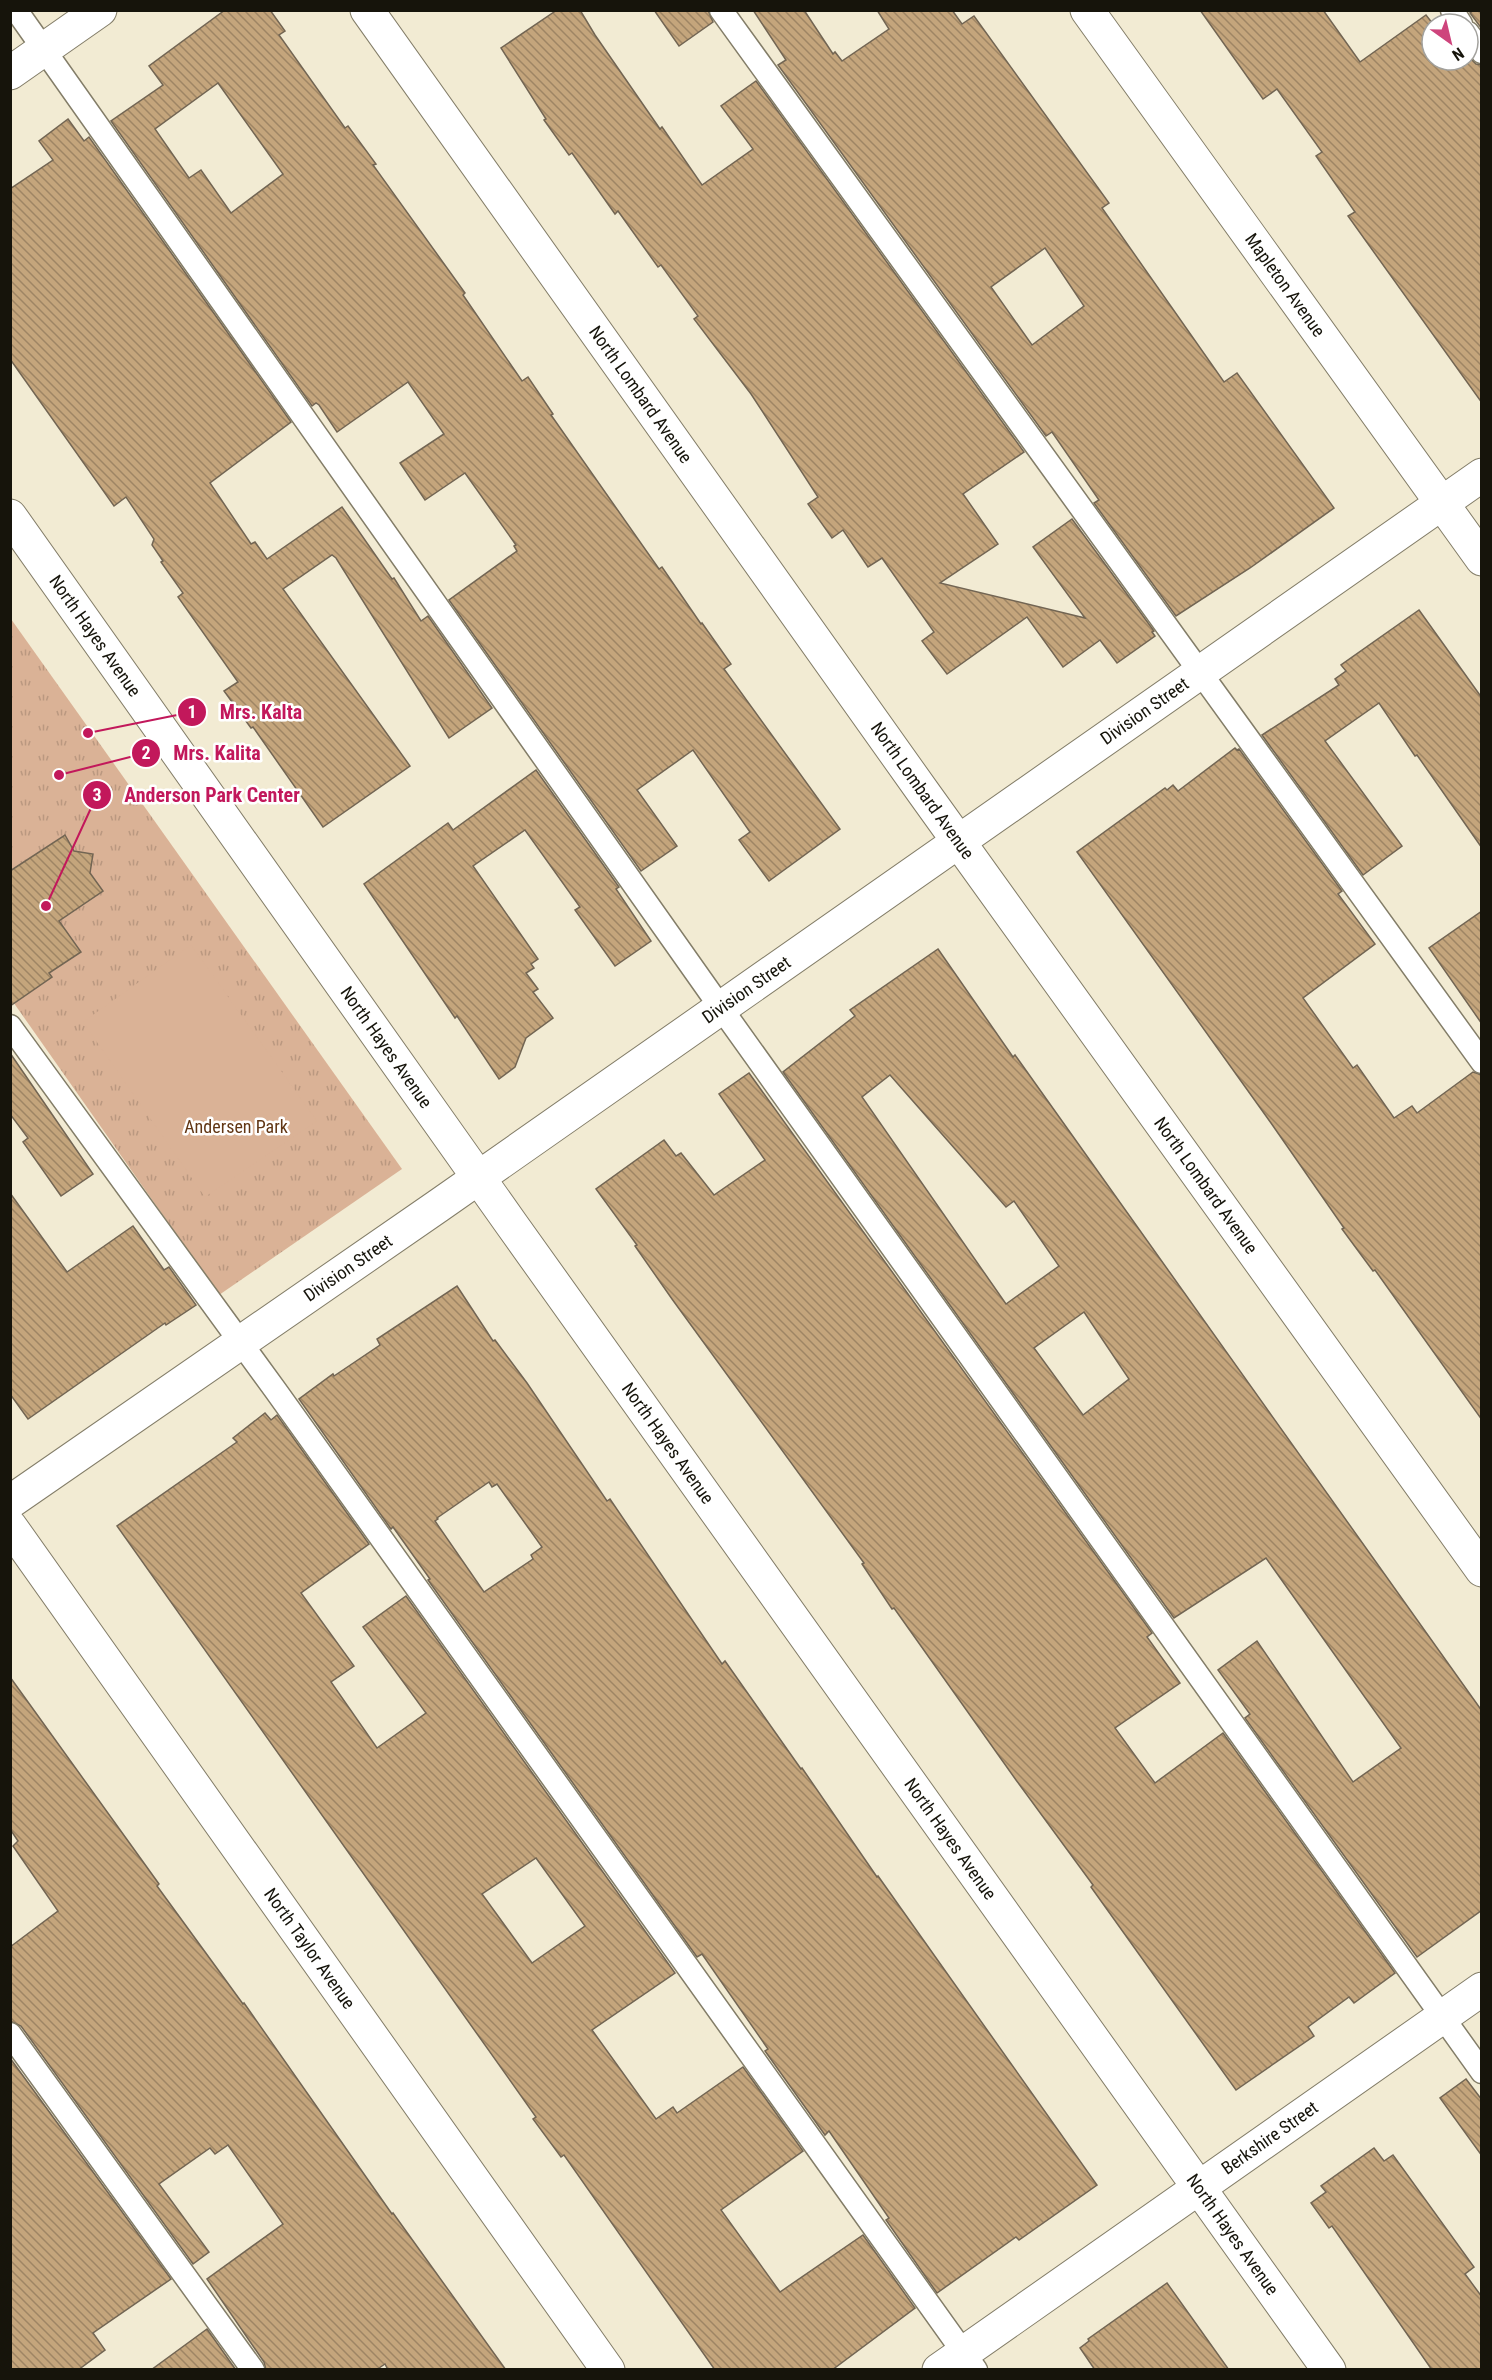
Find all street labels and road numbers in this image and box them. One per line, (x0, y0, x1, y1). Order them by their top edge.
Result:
street label: Mapleton Avenue (1241, 229, 1330, 341)
street label: North Lombard Avenue (585, 322, 697, 467)
street label: North Hayes Avenue (45, 571, 146, 701)
street label: Division Street (1096, 673, 1192, 749)
street label: North Lombard Avenue (867, 718, 979, 863)
street label: Division Street (698, 952, 794, 1028)
street label: North Hayes Avenue (336, 982, 437, 1112)
street label: North Lombard Avenue (1150, 1113, 1262, 1258)
street label: Division Street (300, 1230, 396, 1306)
street label: North Hayes Avenue (618, 1378, 719, 1508)
street label: North Hayes Avenue (900, 1774, 1001, 1903)
street label: North Taylor Avenue (260, 1884, 360, 2013)
street label: Berkshire Street (1217, 2096, 1322, 2179)
street label: North Hayes Avenue (1182, 2170, 1283, 2299)

